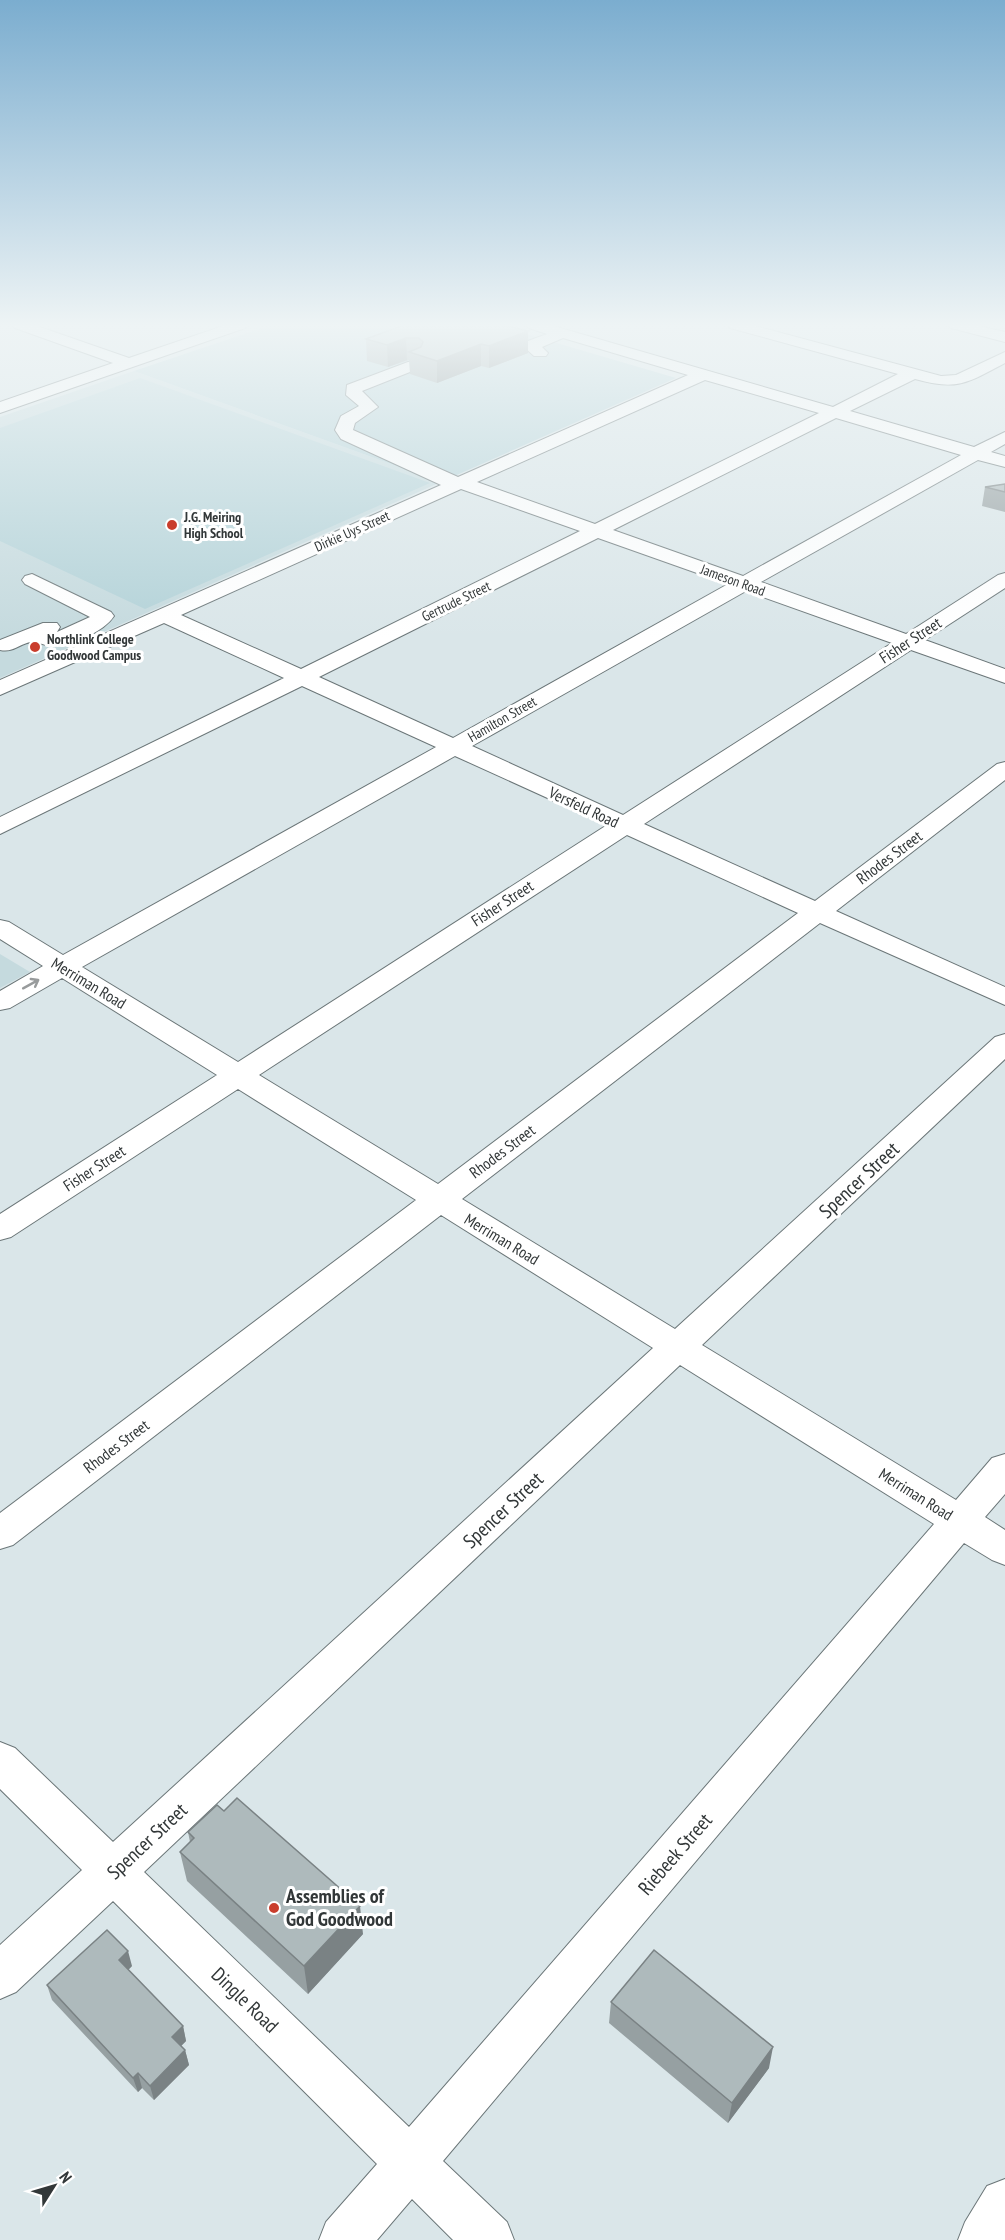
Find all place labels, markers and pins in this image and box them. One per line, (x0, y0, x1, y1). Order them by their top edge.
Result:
place label: J.G. Meiring High School (183, 508, 244, 542)
marker: J.G. Meiring High School (165, 518, 179, 532)
place label: Northlink College Goodwood Campus (47, 630, 141, 664)
marker: Northlink College Goodwood Campus (28, 640, 42, 654)
place label: Assemblies of God Goodwood (285, 1883, 393, 1932)
marker: Assemblies of God Goodwood (267, 1901, 281, 1915)

